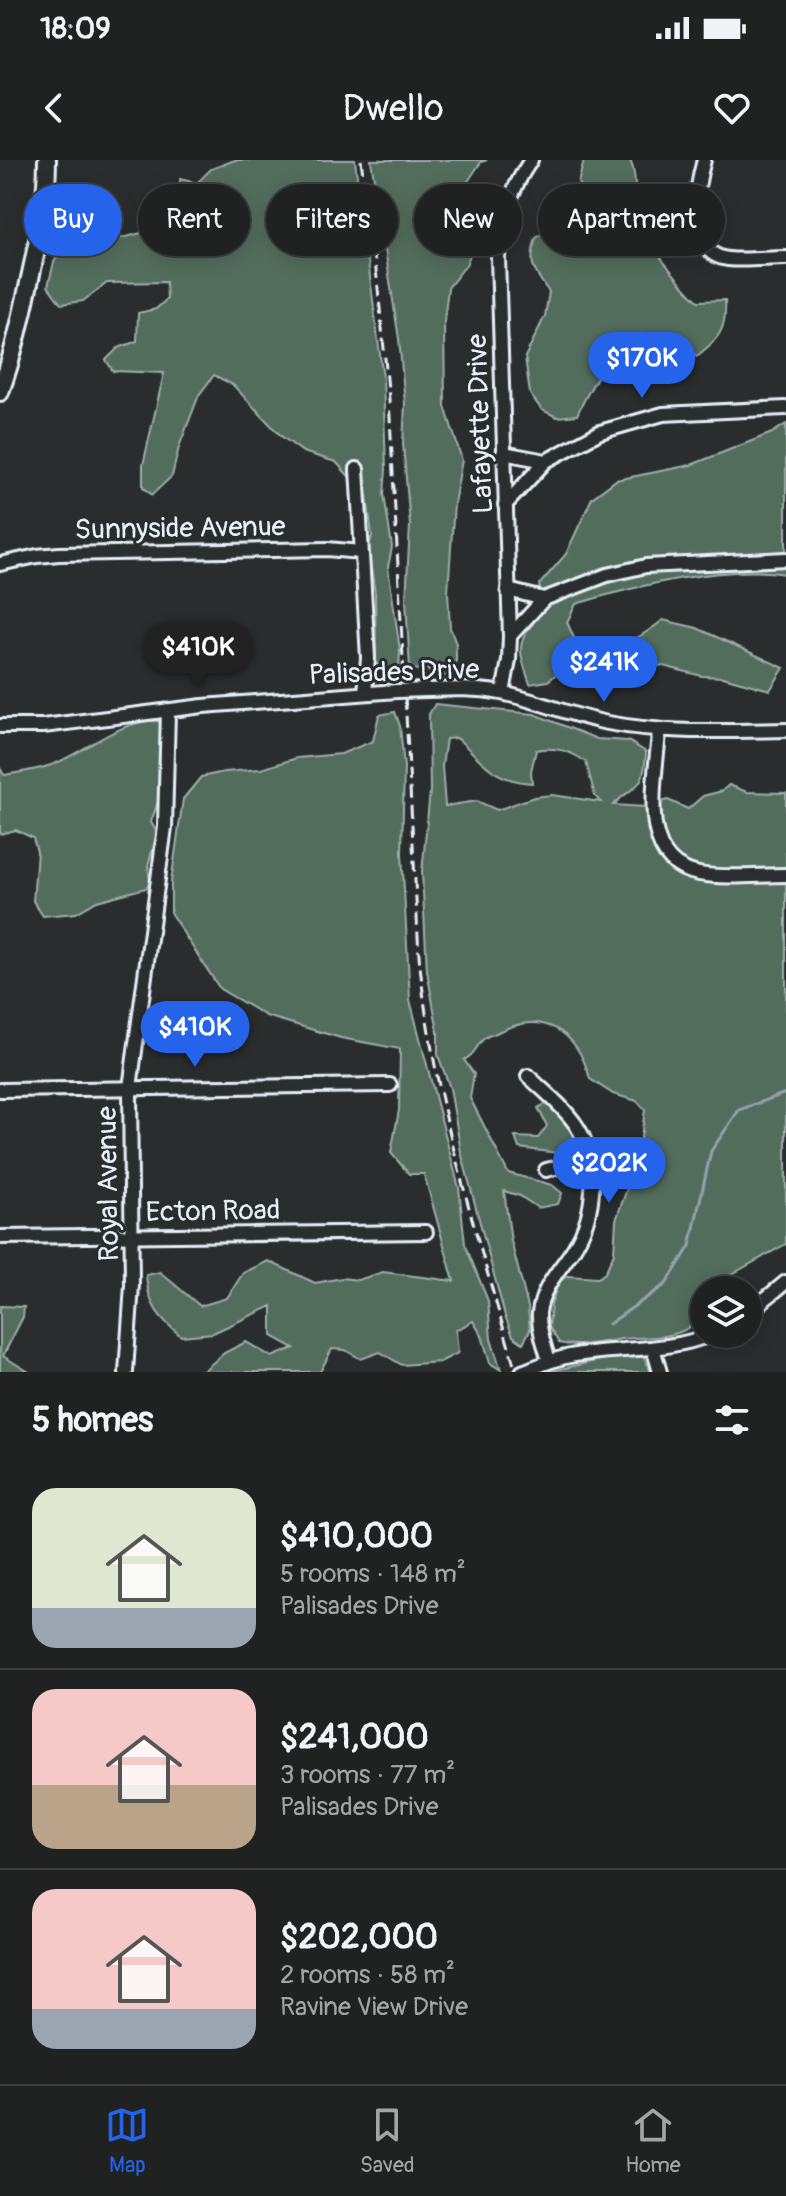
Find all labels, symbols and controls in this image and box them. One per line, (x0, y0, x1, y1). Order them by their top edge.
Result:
text: 18:09 (40, 10, 111, 47)
icon: back (32, 86, 76, 130)
text: Dwello (342, 86, 444, 131)
icon: heart (710, 86, 754, 130)
chip: Buy (24, 184, 122, 256)
chip: Rent (138, 184, 250, 256)
chip: Filters (266, 184, 398, 256)
chip: New (414, 184, 522, 256)
chip: Apartment (538, 184, 725, 256)
pin: $170K (586, 332, 698, 400)
street label: Lafayette Drive (460, 333, 501, 514)
text: $170K (606, 342, 678, 374)
street label: Sunnyside Avenue (74, 509, 286, 548)
pin: $410K (142, 621, 254, 689)
text: $410K (162, 631, 234, 663)
pin: $241K (548, 636, 660, 704)
text: $241K (569, 646, 639, 678)
street label: Palisades Drive (308, 652, 480, 693)
pin: $410K (139, 1001, 251, 1069)
text: $410K (159, 1011, 231, 1043)
street label: Royal Avenue (90, 1106, 127, 1262)
pin: $202K (553, 1137, 665, 1205)
text: $202K (571, 1147, 647, 1179)
street label: Ecton Road (145, 1193, 281, 1230)
map controls (690, 1276, 762, 1348)
button: layers (690, 1276, 762, 1348)
icon: filters (710, 1398, 754, 1442)
text: 5 homes (32, 1399, 153, 1442)
text: $410,000 (280, 1515, 433, 1558)
icon: home (96, 1520, 192, 1616)
text: 5 rooms · 148 m² (280, 1558, 466, 1590)
text: Palisades Drive (280, 1590, 439, 1622)
text: $241,000 (280, 1716, 429, 1759)
icon: home (96, 1721, 192, 1817)
text: 3 rooms · 77 m² (280, 1759, 455, 1791)
text: Palisades Drive (280, 1791, 439, 1823)
text: $202,000 (280, 1916, 438, 1959)
icon: home (96, 1921, 192, 2017)
text: 2 rooms · 58 m² (280, 1959, 455, 1991)
text: Ravine View Drive (280, 1991, 468, 2023)
tab: Map (105, 2103, 149, 2179)
tab: Saved (360, 2103, 415, 2179)
tab: Home (625, 2103, 681, 2179)

